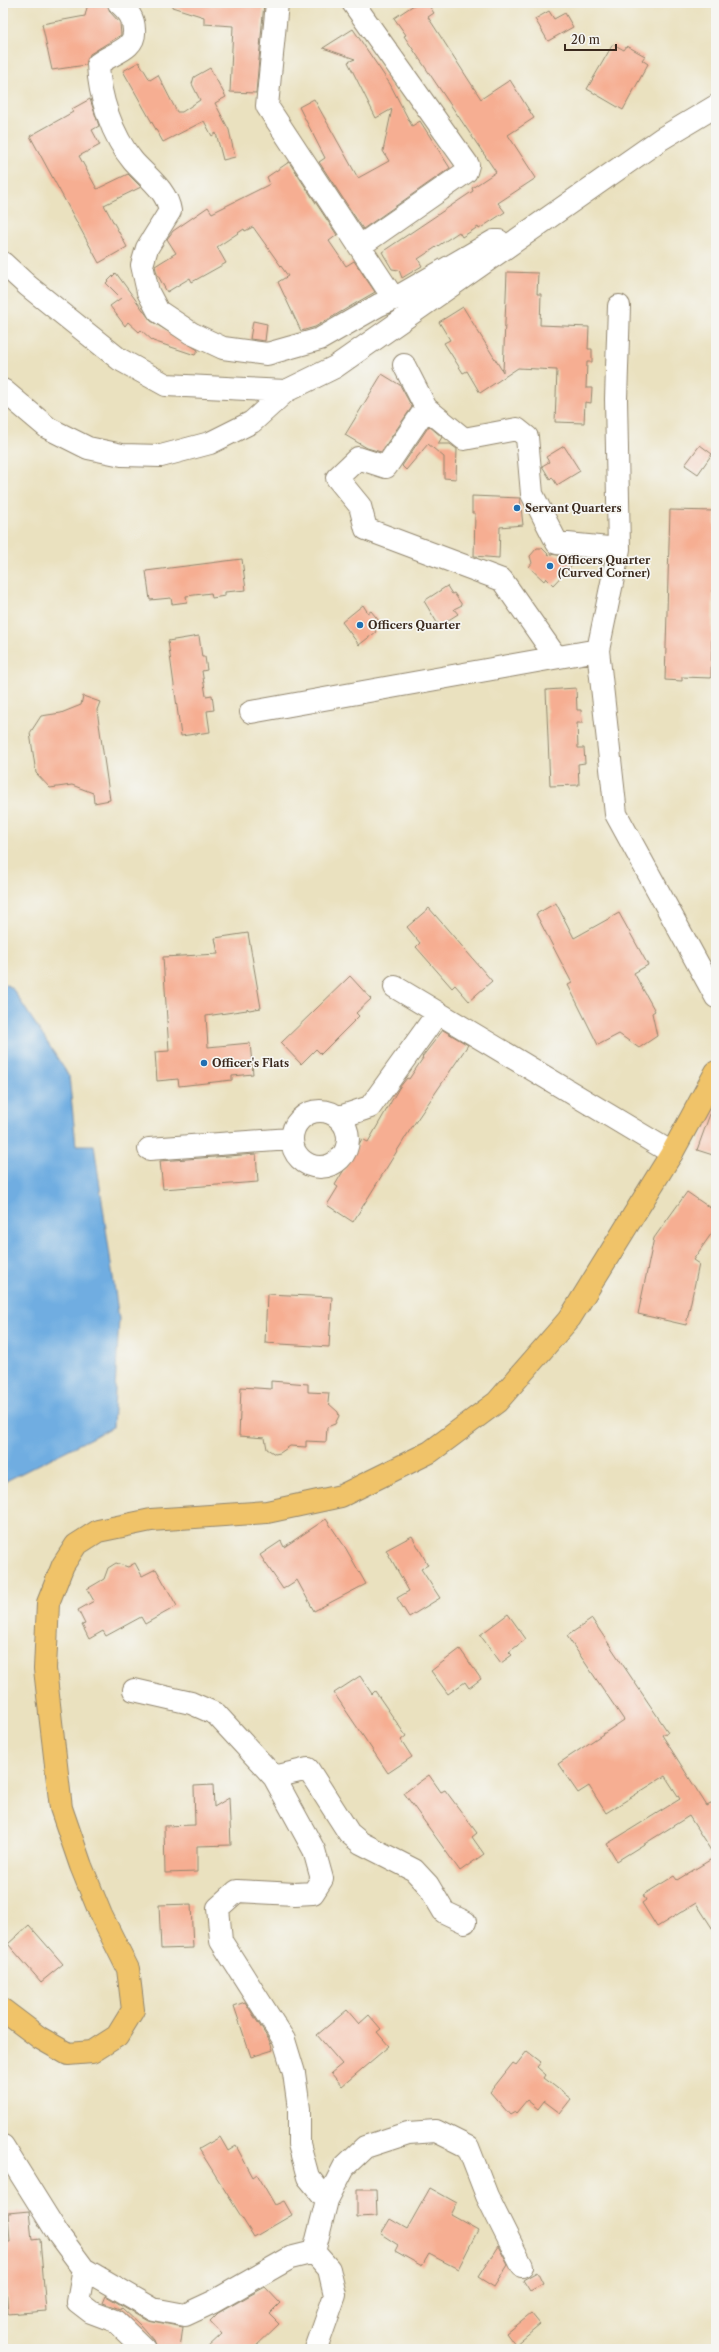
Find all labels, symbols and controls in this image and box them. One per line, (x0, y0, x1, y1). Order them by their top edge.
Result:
scale bar (565, 26, 616, 52)
text: 20 m (571, 32, 600, 47)
place label: Servant Quarters (525, 501, 622, 515)
marker: Servant Quarters (512, 503, 522, 513)
place label: Officers Quarter (Curved Corner) (558, 553, 651, 580)
marker: Officers Quarter (Curved Corner) (545, 561, 555, 571)
place label: Officers Quarter (368, 618, 461, 632)
marker: Officers Quarter (355, 620, 365, 630)
place label: Officer's Flats (212, 1056, 289, 1070)
marker: Officer's Flats (199, 1058, 209, 1068)

